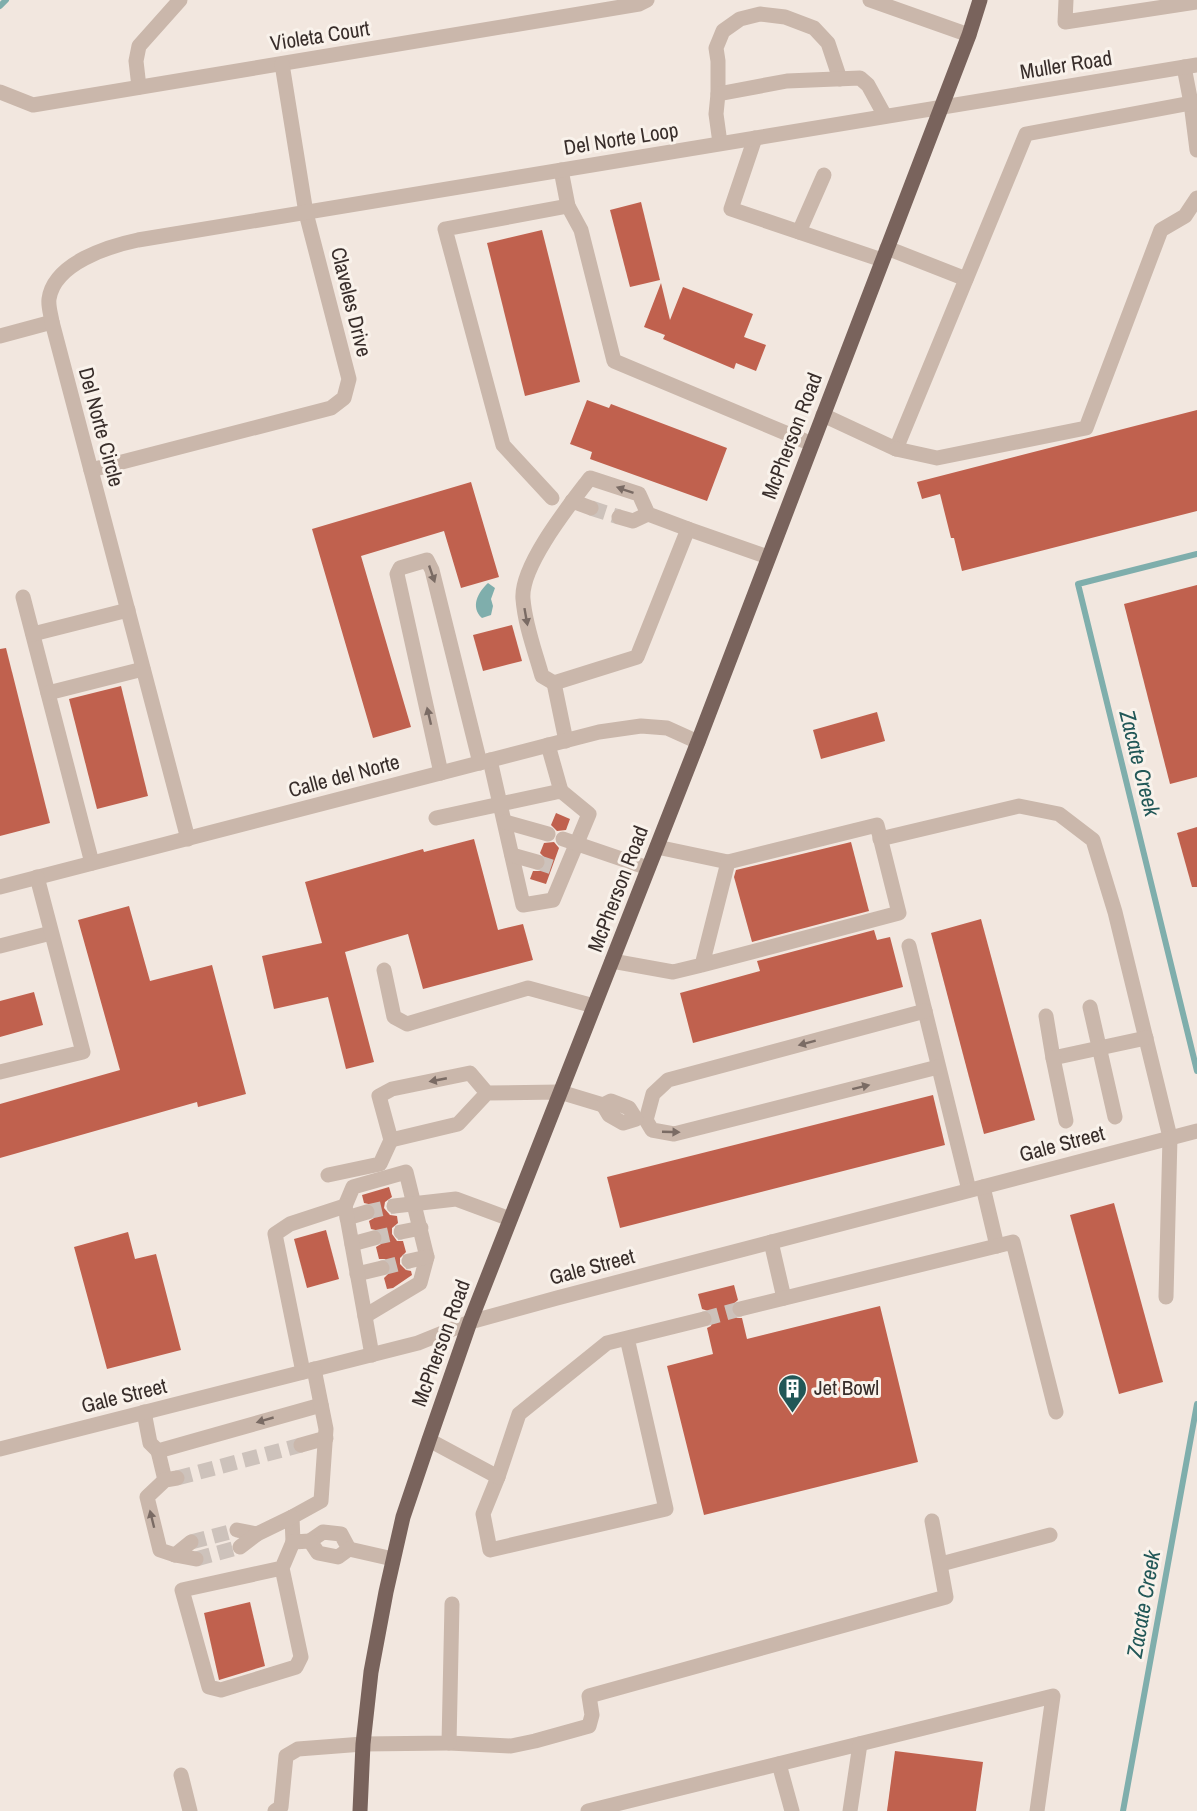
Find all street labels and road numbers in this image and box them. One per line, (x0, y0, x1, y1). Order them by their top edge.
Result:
street label: Violeta Court (268, 13, 372, 58)
street label: Muller Road (1018, 43, 1114, 86)
street label: Del Norte Loop (561, 115, 680, 162)
street label: Claveles Drive (324, 244, 379, 360)
street label: Del Norte Circle (72, 364, 131, 490)
street label: McPherson Road (754, 369, 829, 503)
street label: Calle del Norte (285, 747, 403, 804)
street label: McPherson Road (580, 822, 655, 956)
street label: Gale Street (1016, 1118, 1108, 1169)
street label: Gale Street (546, 1241, 638, 1292)
street label: McPherson Road (404, 1275, 477, 1410)
street label: Gale Street (78, 1371, 170, 1420)

